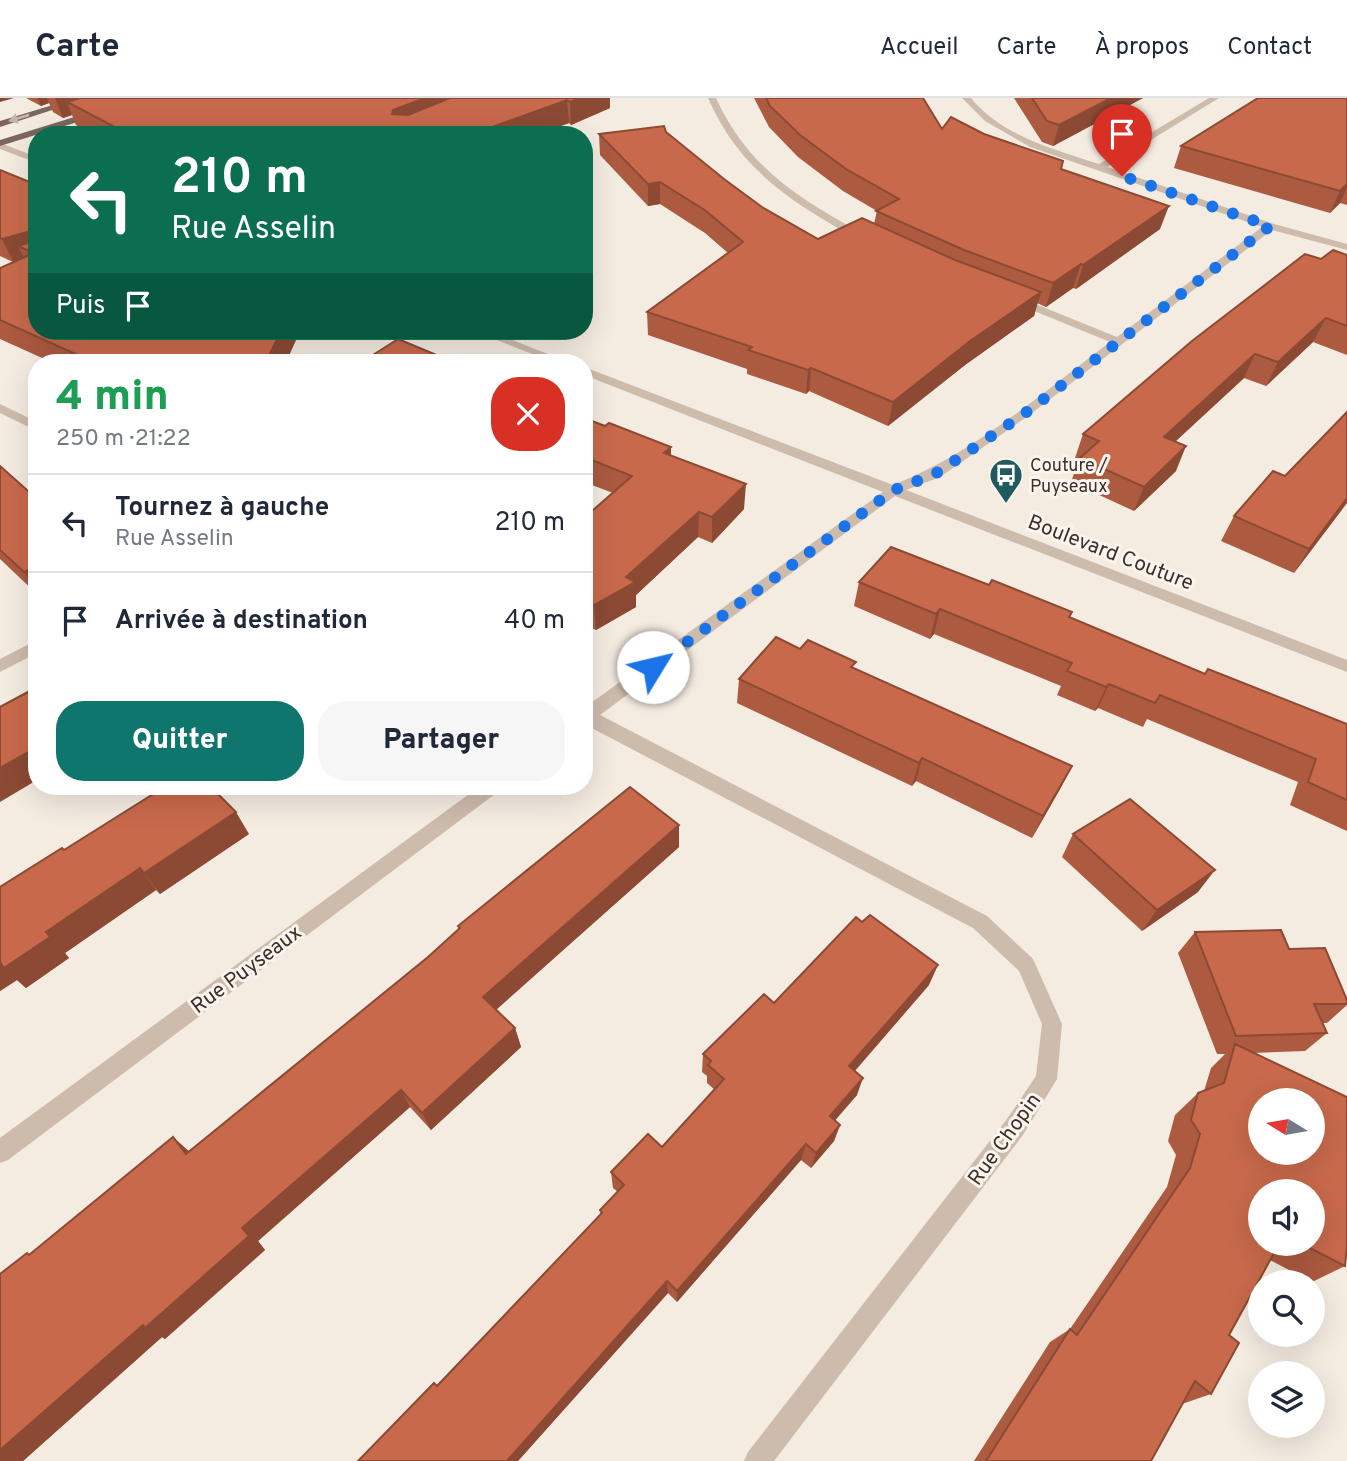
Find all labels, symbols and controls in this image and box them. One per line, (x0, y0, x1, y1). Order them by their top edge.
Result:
text: Carte (35, 27, 120, 69)
text: Accueil (880, 33, 959, 63)
text: Carte (997, 33, 1056, 63)
text: À propos (1094, 33, 1189, 63)
text: Contact (1227, 33, 1312, 63)
pin (1092, 104, 1152, 176)
one-way arrow (8, 114, 29, 124)
icon: arrive (1103, 115, 1141, 153)
text: 210 m (171, 149, 308, 211)
icon: left (56, 154, 147, 245)
text: Rue Asselin (171, 210, 336, 250)
icon: arrive (119, 287, 157, 325)
text: Puis (56, 290, 105, 323)
text: 4 min (56, 372, 169, 425)
button: close (491, 377, 565, 451)
text: 250 m · 21:22 (56, 425, 191, 454)
place label: Couture / Puyseaux (1030, 455, 1108, 499)
bus stop icon: Couture / Puyseaux (987, 456, 1025, 505)
text: Tournez à gauche (115, 492, 329, 525)
icon: left (56, 504, 94, 542)
text: 210 m (495, 507, 565, 540)
street label: Boulevard Couture (1024, 509, 1197, 597)
text: Rue Asselin (115, 525, 234, 554)
icon: arrive (56, 602, 94, 640)
text: Arrivée à destination (115, 605, 368, 638)
text: 40 m (504, 605, 565, 638)
position arrow (616, 630, 690, 704)
button: Quitter (56, 701, 304, 781)
button: Partager (318, 701, 565, 781)
street label: Rue Puyseaux (186, 920, 308, 1021)
street label: Rue Chopin (963, 1088, 1048, 1191)
north arrow (1248, 1088, 1325, 1166)
map controls (1248, 1088, 1325, 1438)
button: sound (1248, 1179, 1325, 1256)
button: search (1248, 1270, 1325, 1347)
button: layers (1248, 1361, 1325, 1438)

